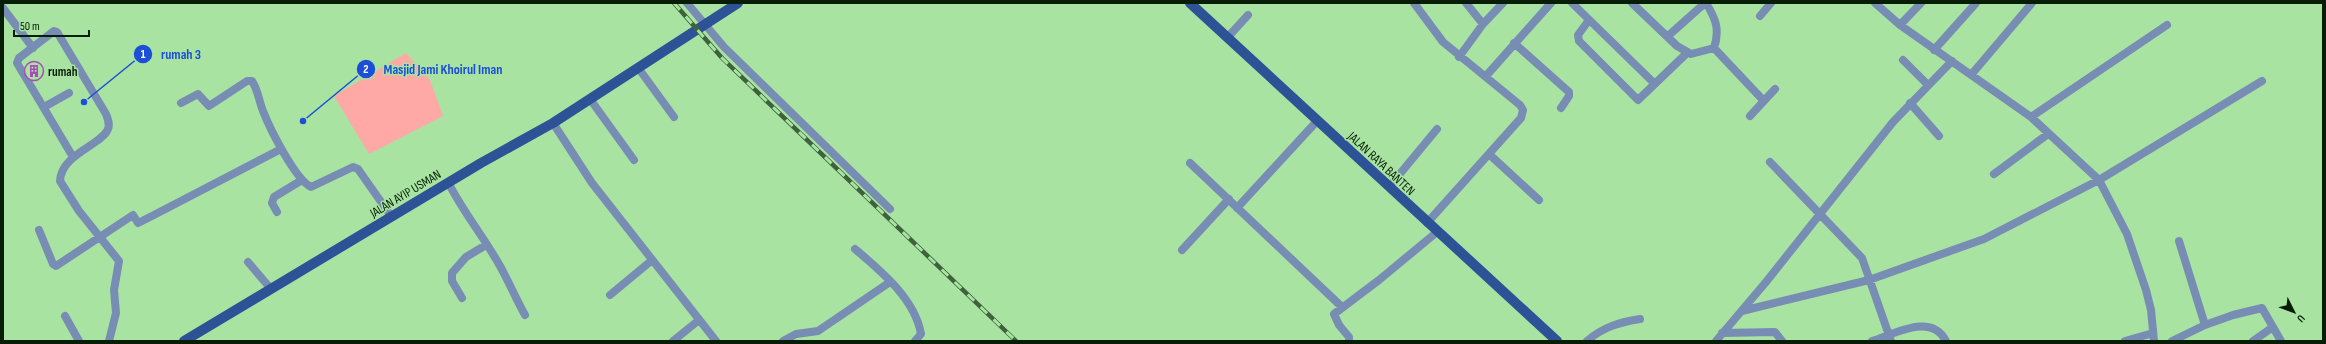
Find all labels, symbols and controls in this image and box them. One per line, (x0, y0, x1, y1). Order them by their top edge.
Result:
scale bar (14, 12, 89, 38)
text: 50 m (20, 19, 40, 34)
callout: rumah 3 (133, 41, 209, 67)
text: rumah 3 (161, 46, 201, 63)
text: 1 (141, 47, 146, 62)
callout: Masjid Jami Khoirul Iman (356, 56, 511, 82)
building icon: rumah (23, 60, 45, 82)
text: Masjid Jami Khoirul Iman (384, 61, 502, 78)
text: 2 (363, 62, 369, 77)
place label: rumah (48, 64, 78, 80)
street label: JALAN RAYA BANTEN (1344, 128, 1418, 199)
street label: JALAN AYIP USMAN (366, 166, 444, 222)
north arrow (2274, 292, 2314, 332)
text: U (2294, 312, 2308, 325)

